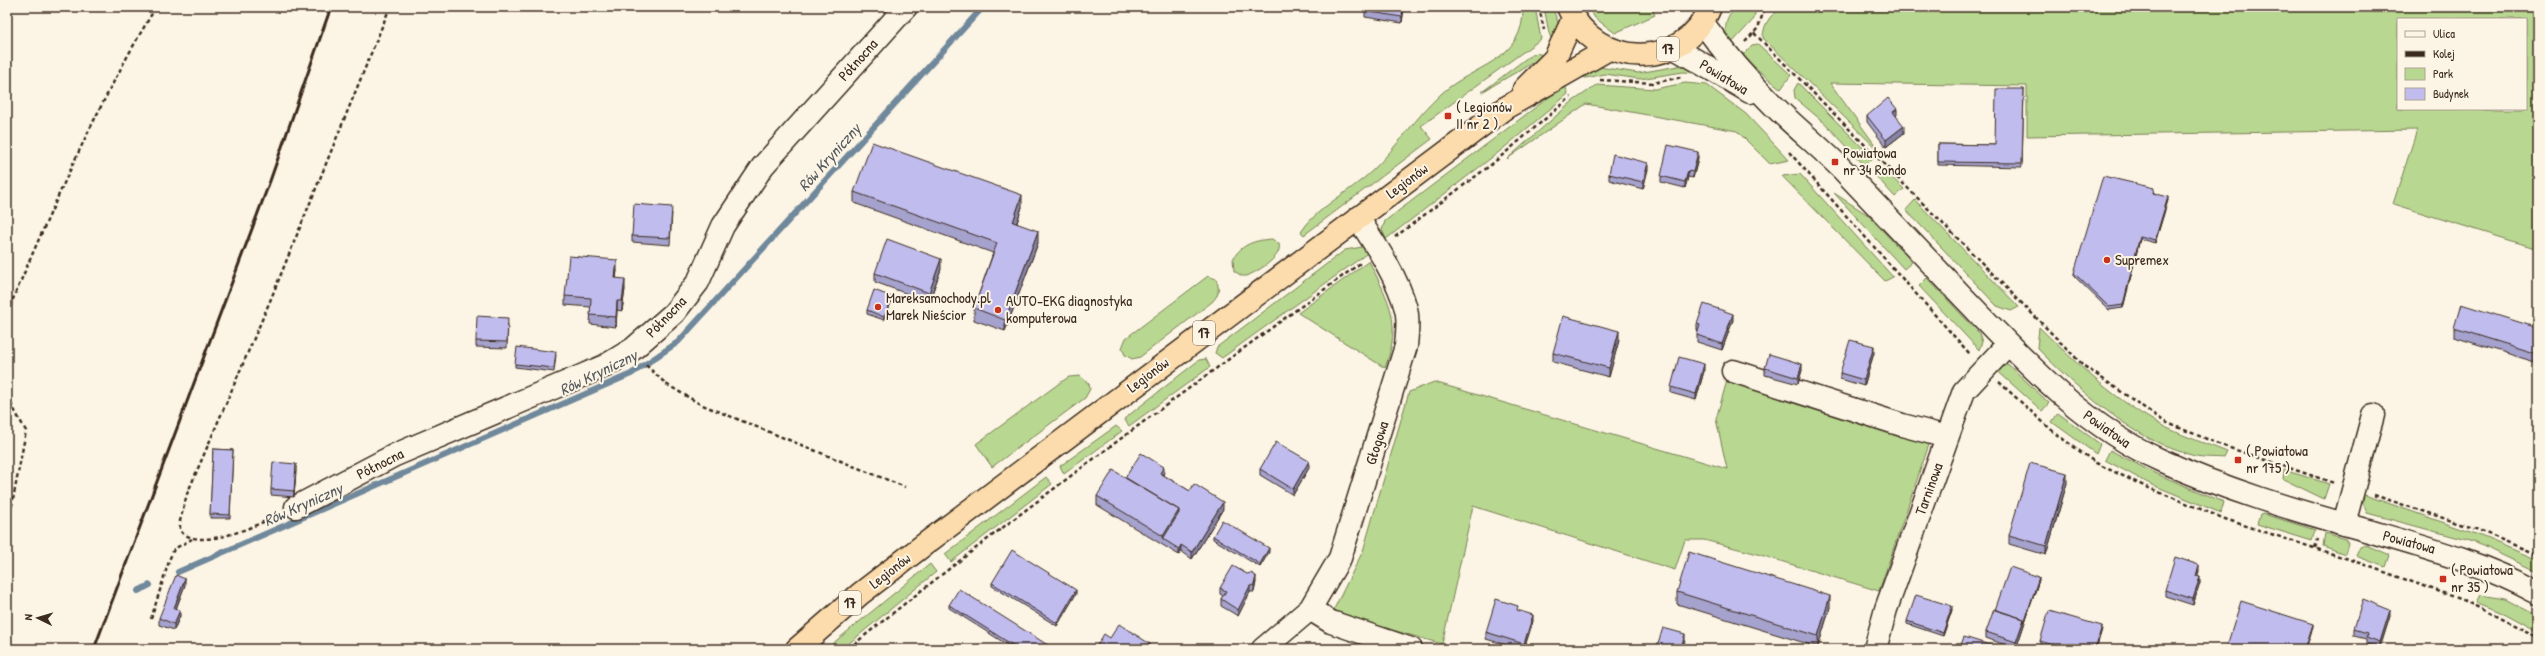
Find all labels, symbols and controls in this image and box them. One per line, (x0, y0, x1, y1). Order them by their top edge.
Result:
legend (2397, 18, 2527, 110)
text: Ulica (2433, 25, 2455, 42)
street label: Północna (833, 34, 882, 85)
road number: 17 (1657, 37, 1679, 61)
text: Kolej (2433, 45, 2455, 62)
street label: Powiatowa (1696, 54, 1753, 99)
text: Park (2433, 65, 2453, 82)
text: Budynek (2433, 85, 2469, 102)
place label: ( Legionów II nr 2 ) (1456, 96, 1512, 134)
marker: ( Legionów II nr 2 ) (1443, 111, 1453, 121)
water label: Rów Kryniczny (793, 117, 867, 196)
place label: Powiatowa nr 34 Rondo (1843, 142, 1906, 180)
marker: Powiatowa nr 34 Rondo (1830, 157, 1840, 167)
street label: Legionów (1381, 158, 1432, 203)
place label: Supremex (2115, 249, 2169, 270)
marker: Supremex (2102, 255, 2112, 265)
place label: Mareksamochody.pl Marek Nieścior (886, 287, 991, 325)
place label: AUTO-EKG diagnostyka komputerowa (1006, 290, 1132, 328)
street label: Północna (641, 291, 691, 342)
marker: Mareksamochody.pl Marek Nieścior (873, 302, 883, 312)
marker: AUTO-EKG diagnostyka komputerowa (993, 305, 1003, 315)
road number: 17 (1193, 321, 1215, 345)
water label: Rów Kryniczny (555, 343, 643, 400)
street label: Legionów (1122, 352, 1173, 397)
street label: Powiatowa (2079, 405, 2135, 453)
street label: Głogowa (1360, 418, 1393, 467)
place label: ( Powiatowa nr 175 ) (2246, 440, 2308, 478)
street label: Północna (353, 443, 407, 484)
marker: ( Powiatowa nr 175 ) (2233, 455, 2243, 465)
street label: Tarninowa (1909, 460, 1948, 518)
water label: Rów Kryniczny (260, 476, 348, 531)
street label: Powiatowa (2381, 524, 2438, 559)
street label: Legionów (865, 548, 915, 593)
place label: ( Powiatowa nr 35 ) (2451, 559, 2513, 597)
marker: ( Powiatowa nr 35 ) (2438, 574, 2448, 584)
road number: 17 (839, 591, 861, 615)
north arrow (18, 598, 58, 638)
text: N (21, 613, 35, 621)

